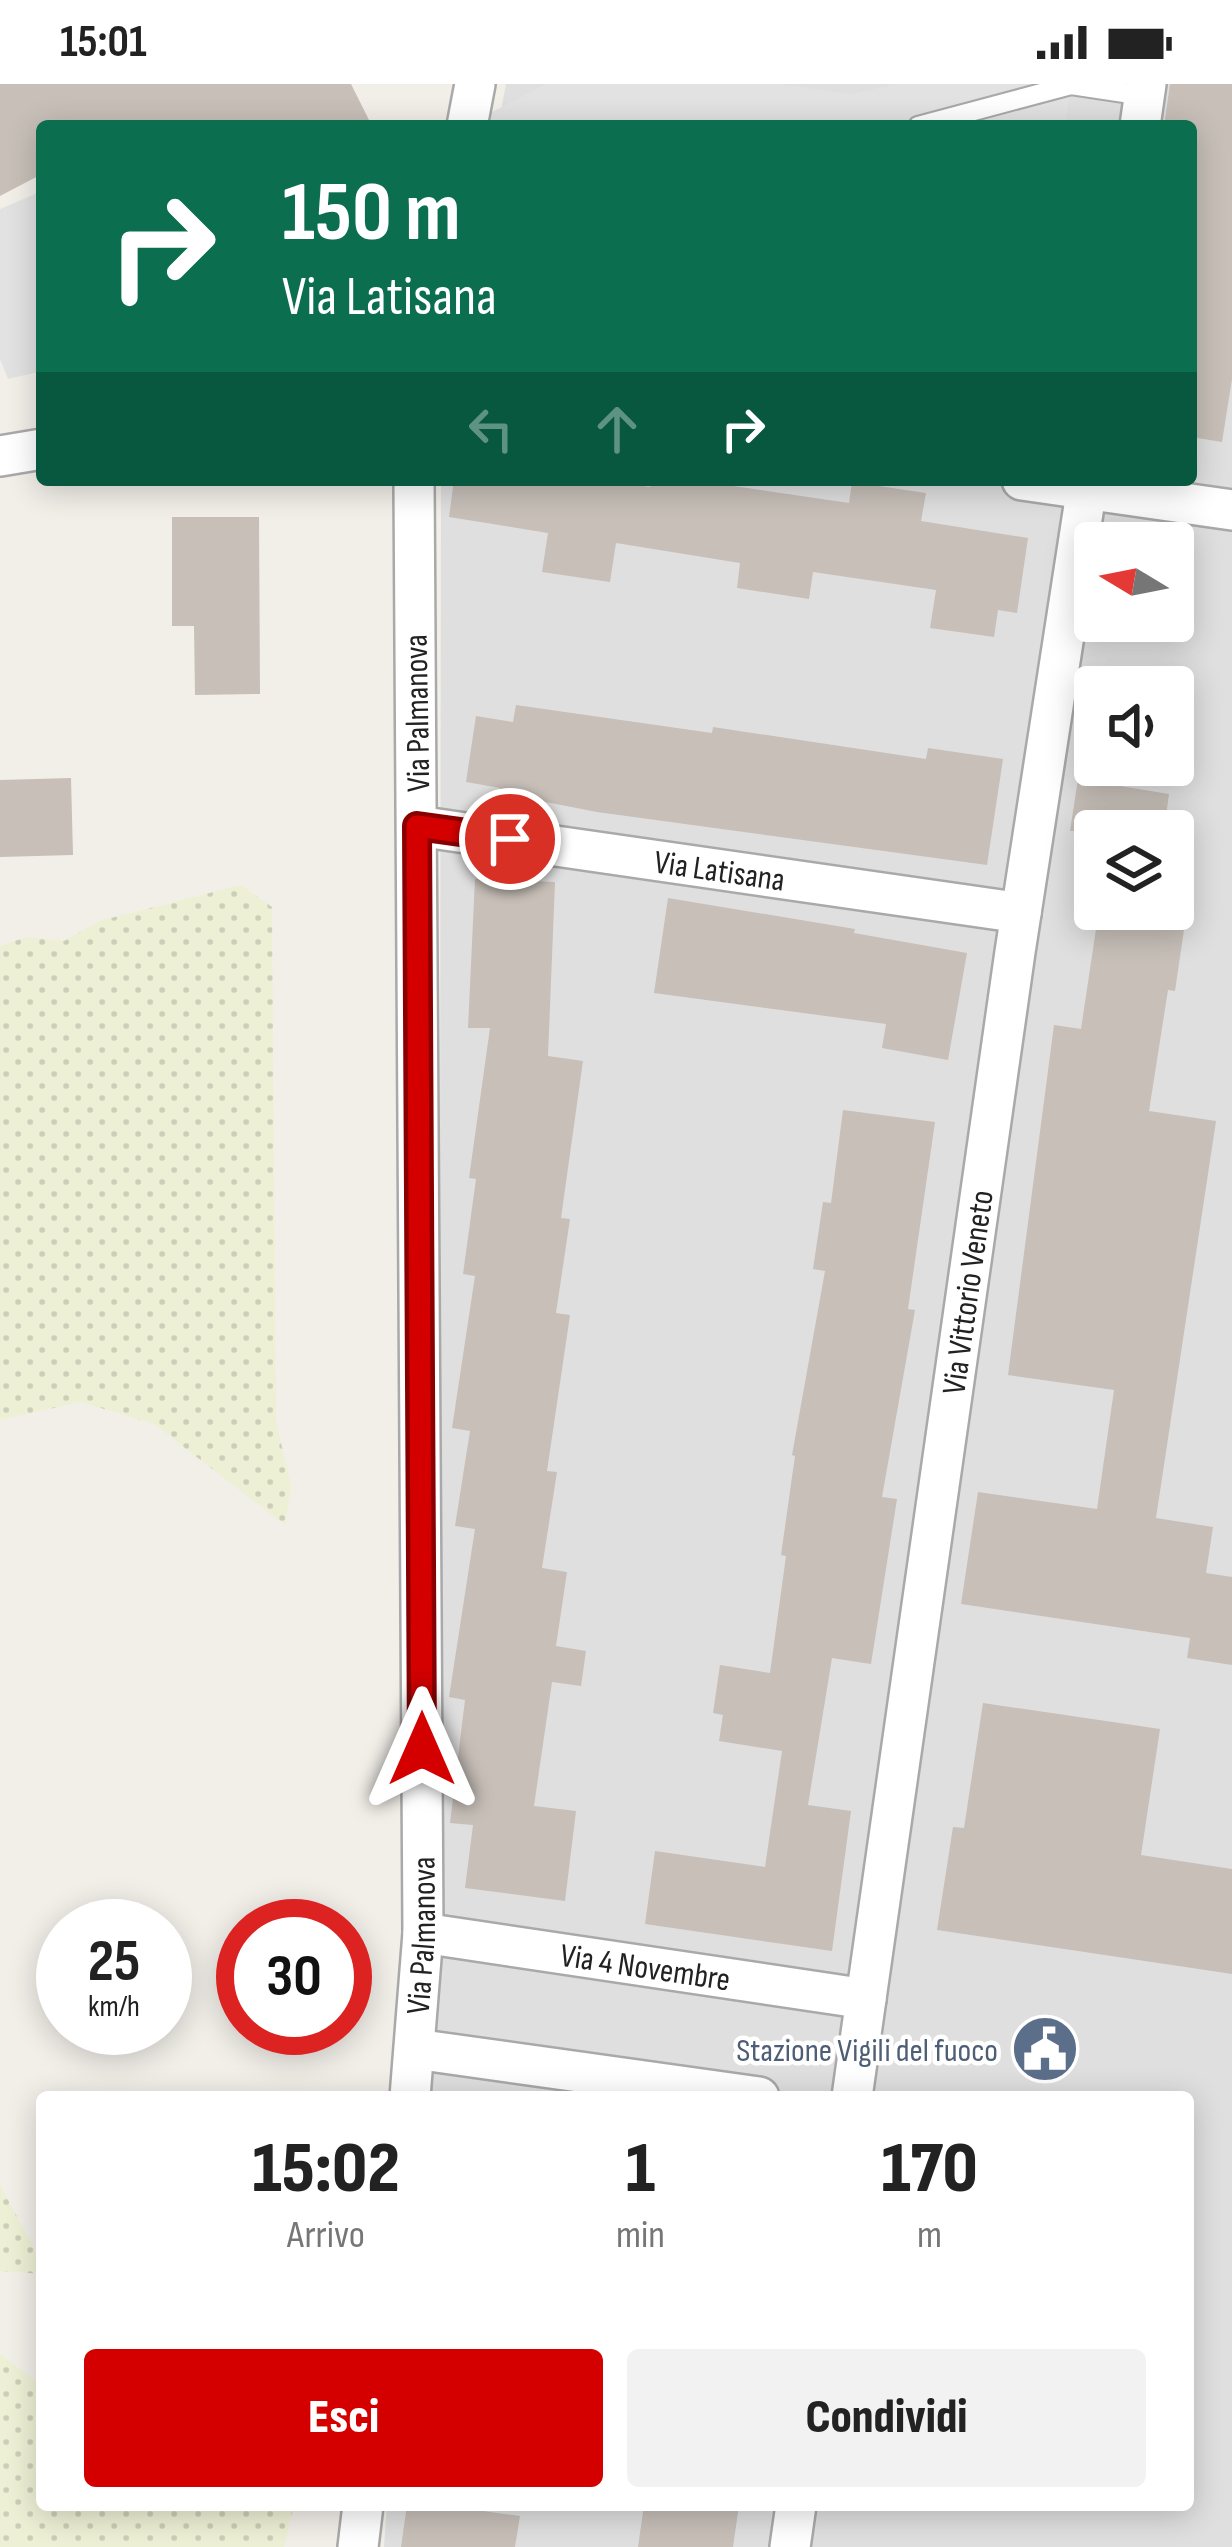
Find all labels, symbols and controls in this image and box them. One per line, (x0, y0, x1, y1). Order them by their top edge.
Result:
text: 15:01 (60, 15, 147, 70)
text: 150 m (282, 163, 461, 264)
icon: right (84, 168, 240, 324)
text: Via Latisana (282, 265, 497, 330)
icon: left (458, 396, 524, 462)
icon: ahead (584, 396, 650, 462)
icon: right (710, 396, 776, 462)
north arrow (1074, 522, 1194, 642)
map controls (1074, 522, 1194, 930)
street label: Via Palmanova (397, 634, 439, 792)
button: sound (1074, 666, 1194, 786)
pin (459, 788, 561, 890)
icon: arrive (477, 806, 543, 872)
button: layers (1074, 810, 1194, 930)
street label: Via Latisana (652, 842, 787, 901)
street label: Via Vittorio Veneto (934, 1188, 1003, 1397)
position arrow (359, 1686, 485, 1812)
street label: Via Palmanova (399, 1856, 445, 2016)
speed limit sign: 30 (216, 1899, 372, 2055)
text: 25 (88, 1926, 140, 1998)
street label: Via 4 Novembre (558, 1936, 733, 2001)
text: km/h (88, 1989, 140, 2025)
public building icon: Stazione Vigili del fuoco (1010, 2014, 1080, 2084)
place label: Stazione Vigili del fuoco (736, 2031, 998, 2071)
text: 15:02 (252, 2126, 400, 2213)
text: 1 (626, 2126, 655, 2213)
text: 170 (881, 2126, 978, 2213)
text: Arrivo (287, 2212, 365, 2259)
text: min (616, 2212, 665, 2259)
text: m (917, 2212, 942, 2259)
button: Esci (84, 2349, 603, 2487)
button: Condividi (627, 2349, 1146, 2487)

